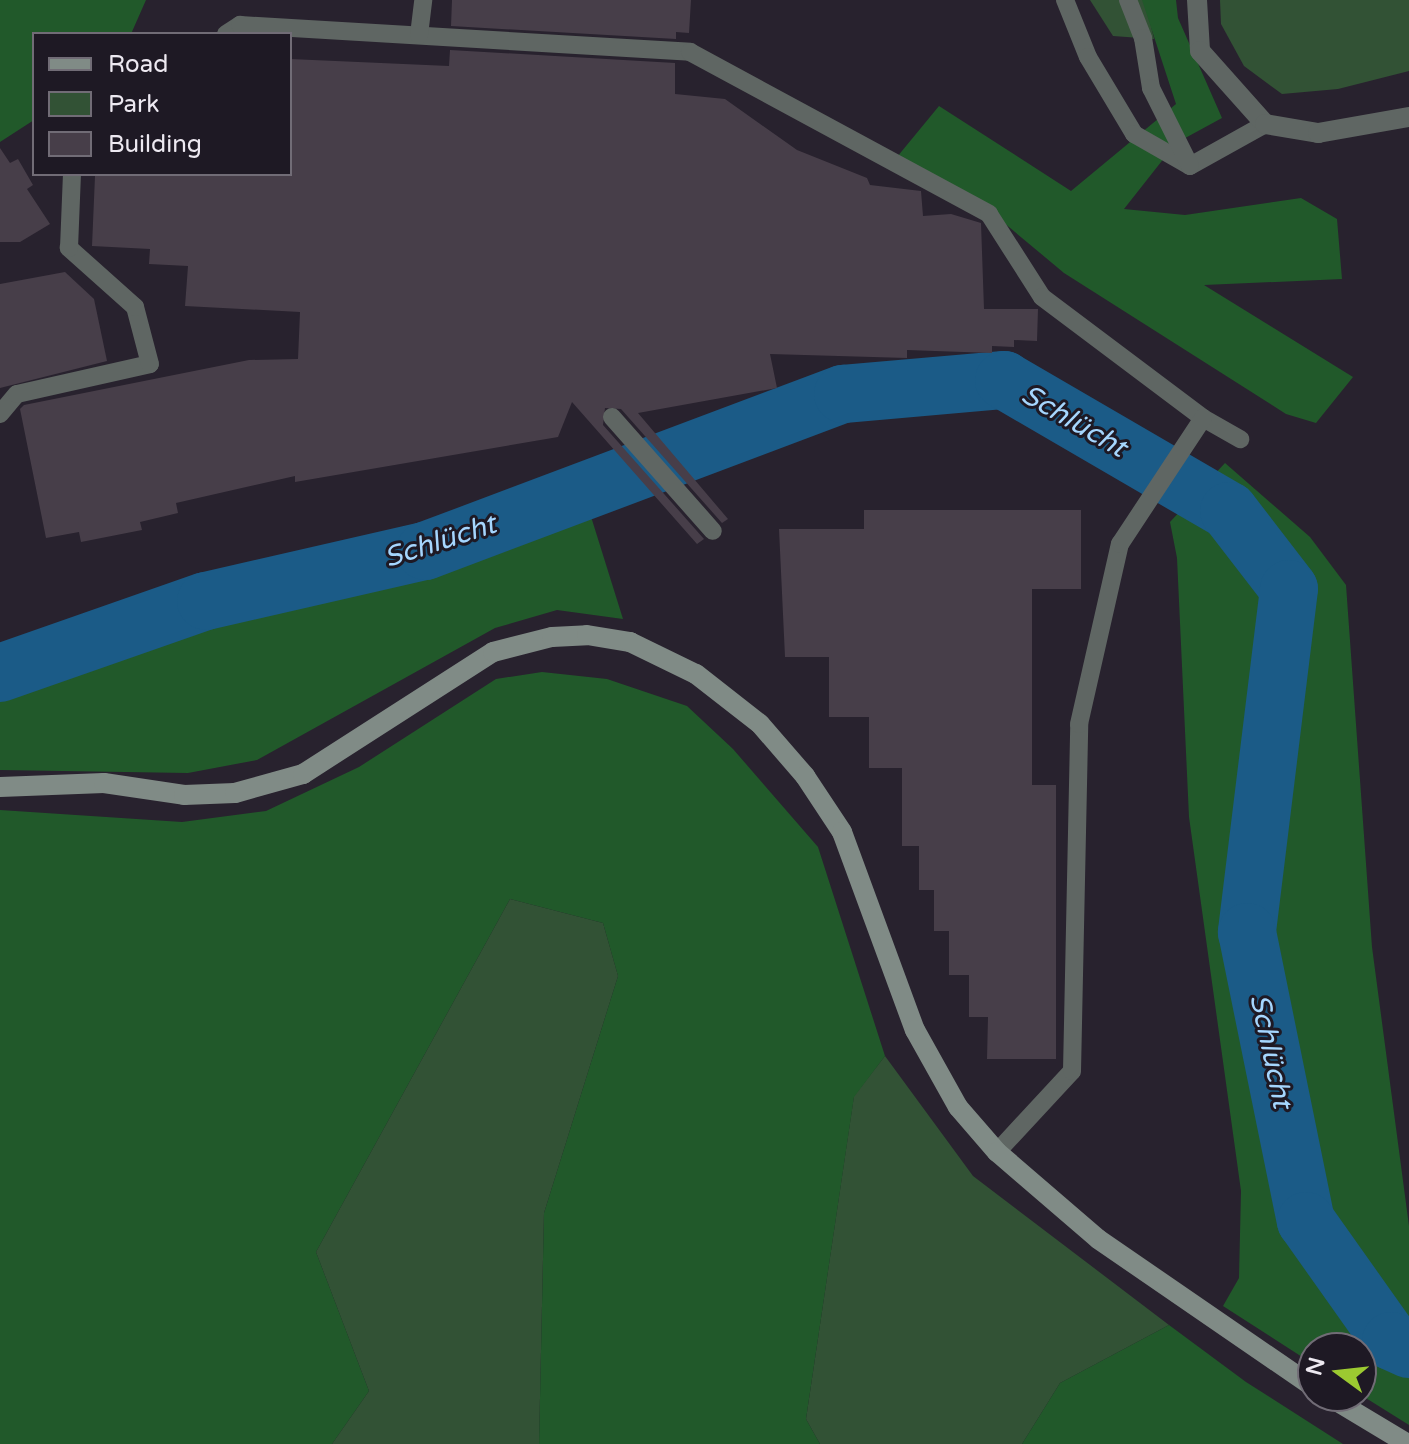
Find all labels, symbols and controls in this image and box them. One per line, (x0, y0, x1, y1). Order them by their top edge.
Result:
legend (32, 32, 292, 176)
text: Road (108, 50, 168, 79)
text: Park (108, 90, 159, 119)
text: Building (108, 130, 202, 159)
water label: Schlücht (1016, 378, 1132, 464)
water label: Schlücht (380, 507, 500, 575)
water label: Schlücht (1243, 991, 1299, 1111)
north arrow (1297, 1332, 1377, 1412)
text: N (1301, 1354, 1331, 1378)

